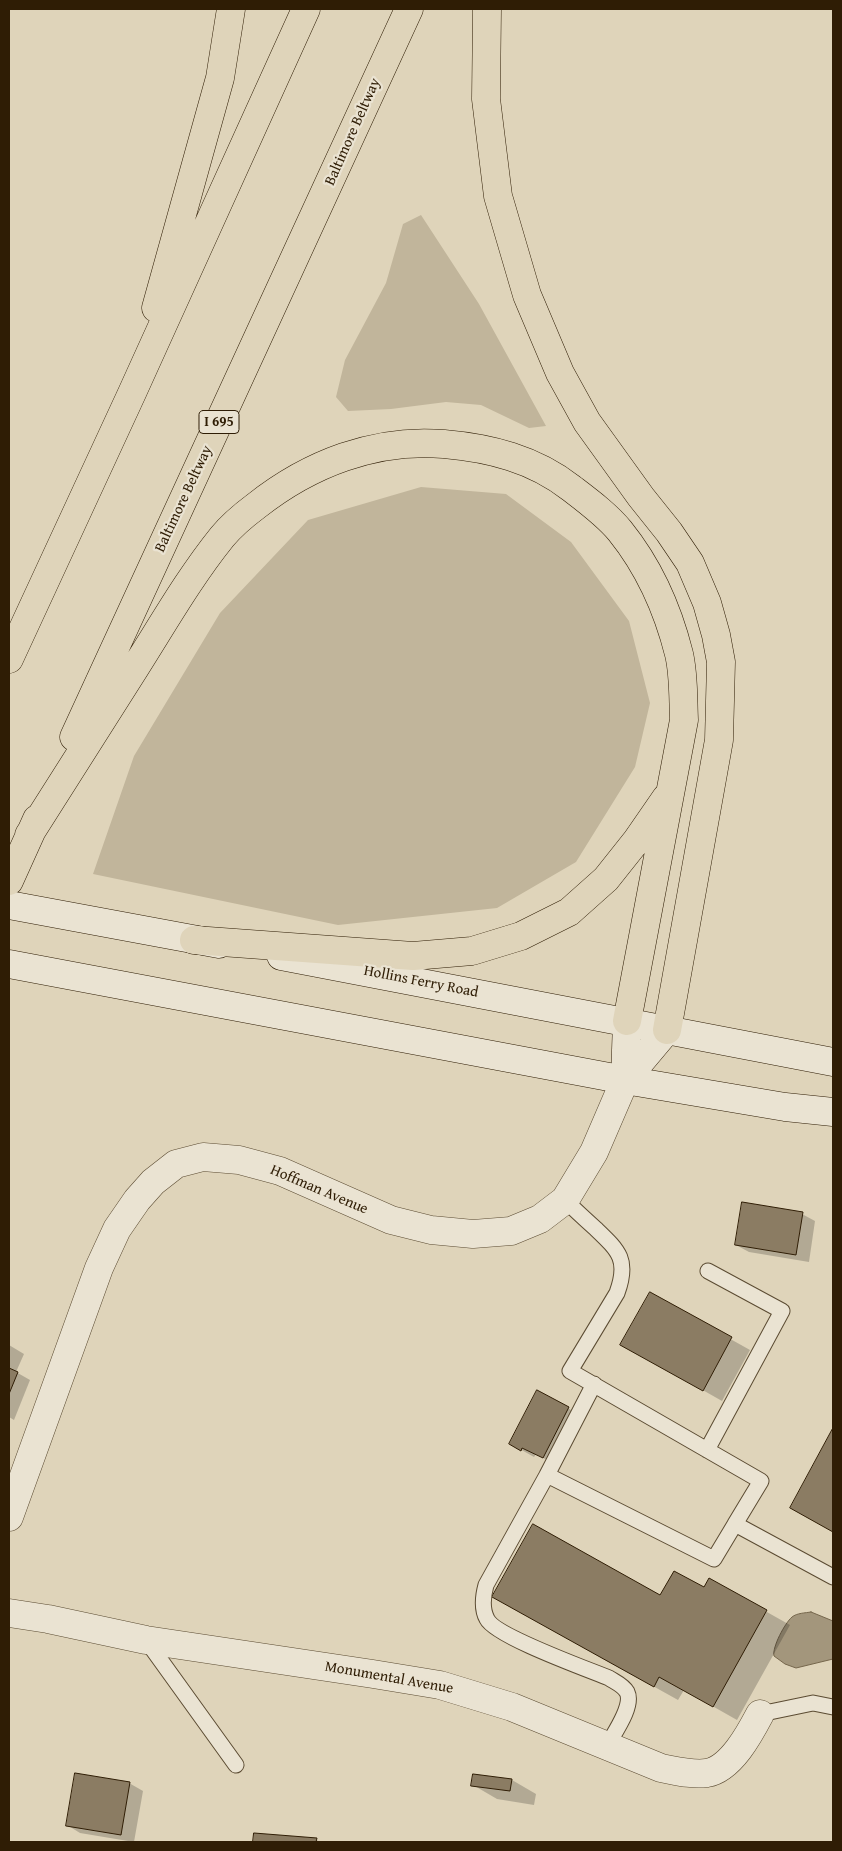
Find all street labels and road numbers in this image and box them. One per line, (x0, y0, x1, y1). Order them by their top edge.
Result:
street label: Baltimore Beltway (321, 76, 385, 188)
road number: I 695 (199, 411, 239, 434)
street label: Baltimore Beltway (151, 443, 217, 555)
street label: Hollins Ferry Road (362, 962, 480, 1002)
street label: Hoffman Avenue (267, 1161, 371, 1219)
street label: Monumental Avenue (323, 1658, 455, 1698)

